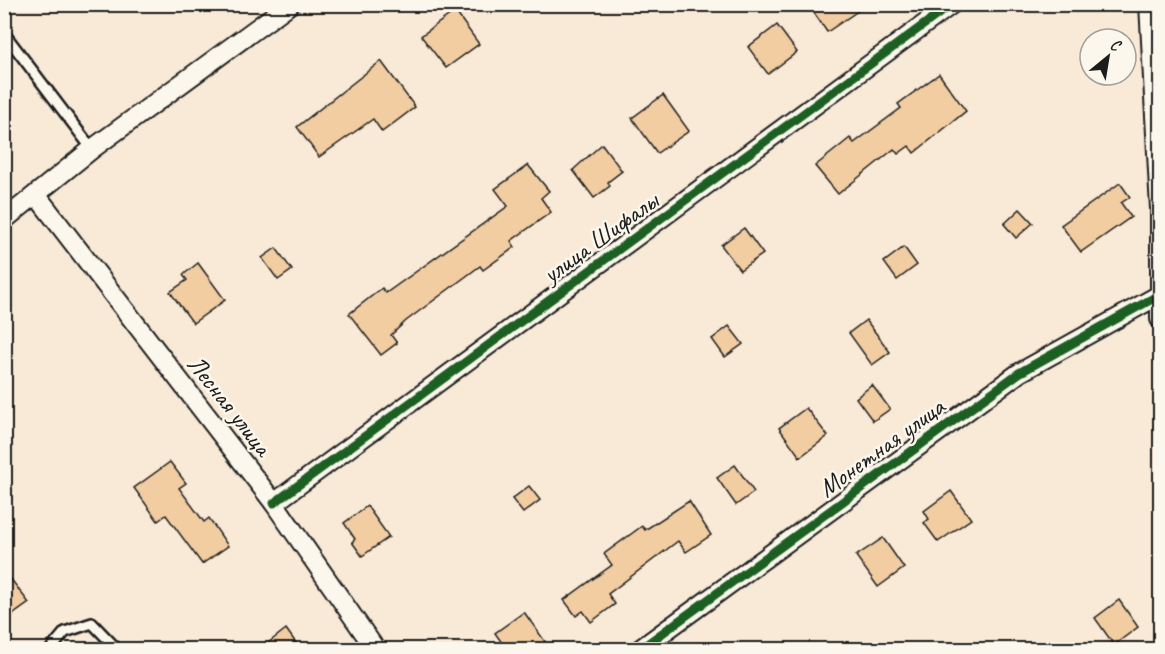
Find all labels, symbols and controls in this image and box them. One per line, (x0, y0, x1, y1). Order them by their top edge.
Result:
north arrow (1078, 27, 1138, 87)
text: С (1107, 34, 1125, 57)
street label: улица Шифалы (534, 183, 667, 292)
street label: Лесная улица (180, 348, 281, 464)
street label: Монетная улица (811, 389, 952, 504)

